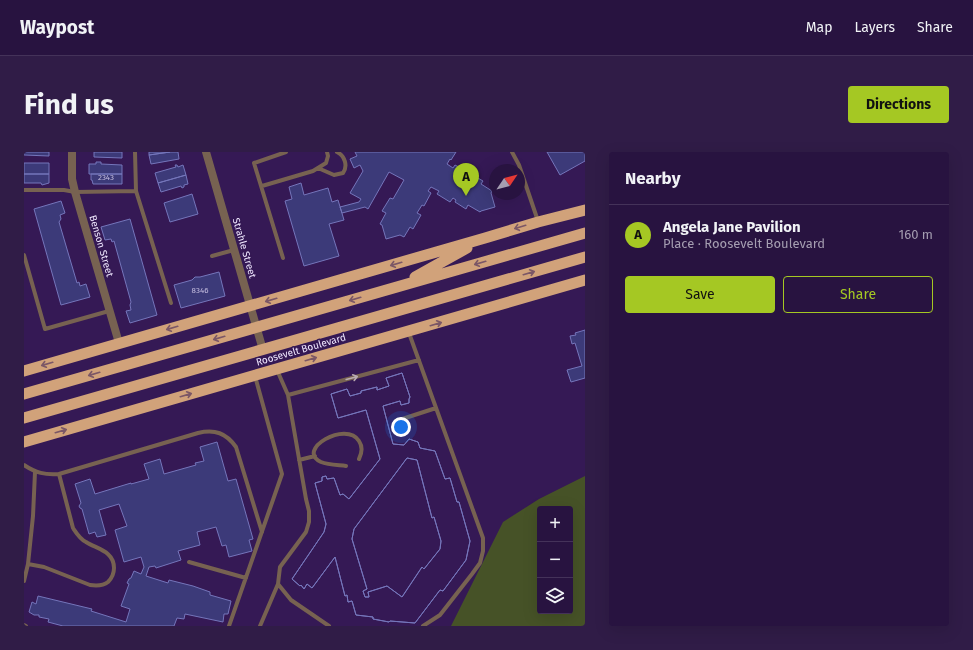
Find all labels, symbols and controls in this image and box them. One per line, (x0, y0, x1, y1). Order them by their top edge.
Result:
text: Waypost (20, 16, 94, 39)
text: Map (806, 19, 832, 36)
text: Layers (854, 19, 895, 36)
text: Share (917, 19, 953, 36)
button: Directions (848, 86, 949, 123)
text: Find us (24, 88, 114, 121)
pin: A (453, 163, 479, 196)
north arrow (489, 164, 525, 200)
text: Nearby (625, 168, 680, 189)
house number: 2343 (98, 173, 114, 182)
street label: Benson Street (86, 214, 116, 279)
street label: Strahle Street (230, 217, 258, 280)
text: Angela Jane Pavilion (663, 218, 801, 236)
one-way arrow (514, 224, 527, 231)
text: A (634, 227, 642, 242)
text: 160 m (899, 227, 933, 242)
text: Place · Roosevelt Boulevard (663, 236, 825, 251)
one-way arrow (474, 260, 487, 267)
one-way arrow (389, 261, 402, 268)
one-way arrow (522, 269, 535, 276)
button: Save (625, 276, 775, 313)
button: Share (783, 276, 933, 313)
house number: 8346 (192, 286, 208, 295)
one-way arrow (349, 296, 362, 303)
one-way arrow (264, 297, 277, 304)
one-way arrow (430, 320, 443, 327)
one-way arrow (166, 325, 179, 332)
street label: Roosevelt Boulevard (255, 331, 347, 369)
one-way arrow (212, 335, 225, 342)
one-way arrow (305, 355, 318, 363)
one-way arrow (41, 361, 54, 368)
one-way arrow (87, 371, 100, 378)
one-way arrow (346, 374, 359, 381)
one-way arrow (180, 391, 193, 399)
your location (391, 417, 411, 437)
one-way arrow (55, 427, 68, 434)
map controls (537, 506, 573, 614)
button: + (537, 506, 573, 542)
button: − (537, 542, 573, 578)
button: layers (537, 578, 573, 614)

